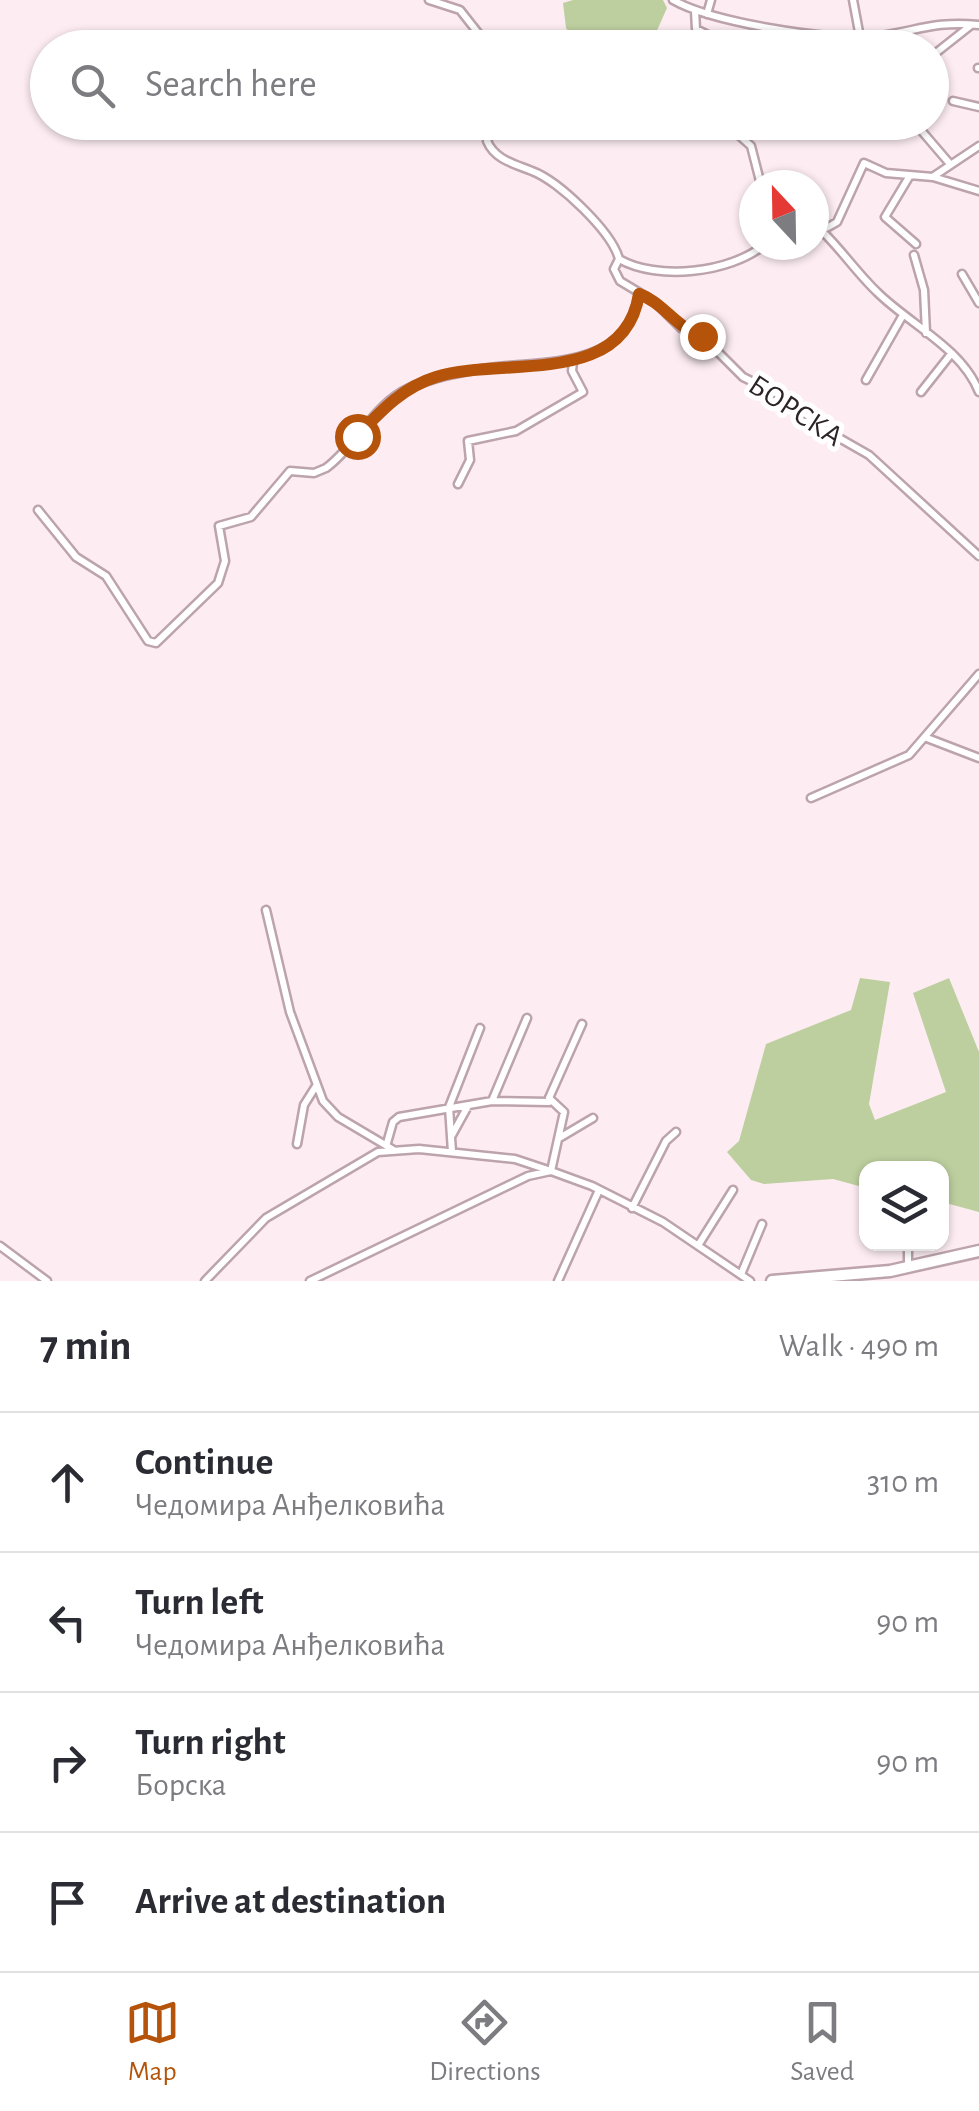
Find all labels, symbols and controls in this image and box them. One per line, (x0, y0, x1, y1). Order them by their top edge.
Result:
search box (30, 30, 949, 140)
icon: search (65, 58, 120, 113)
text: Search here (145, 66, 317, 104)
north arrow (739, 170, 829, 260)
route end (680, 314, 726, 360)
street label: БОРСКА (743, 370, 848, 452)
route start (335, 414, 381, 460)
map controls (859, 1161, 949, 1251)
button: layers (859, 1161, 949, 1251)
text: 7 min (40, 1325, 132, 1367)
text: Walk · 490 m (779, 1330, 939, 1362)
text: Continue (135, 1444, 273, 1482)
icon: ahead (40, 1455, 95, 1510)
text: 310 m (867, 1466, 939, 1498)
text: Чедомира Анђелковића (135, 1489, 445, 1521)
text: Turn left (135, 1584, 263, 1622)
icon: left (40, 1595, 95, 1650)
text: 90 m (876, 1606, 939, 1638)
text: Чедомира Анђелковића (135, 1629, 445, 1661)
text: Turn right (135, 1724, 285, 1762)
icon: right (40, 1735, 95, 1790)
text: 90 m (876, 1746, 939, 1778)
text: Борска (135, 1769, 226, 1801)
icon: arrive (40, 1875, 95, 1930)
text: Arrive at destination (135, 1883, 446, 1921)
tab: Map (125, 1995, 180, 2089)
tab: Directions (429, 1995, 541, 2089)
tab: Saved (790, 1995, 854, 2089)

